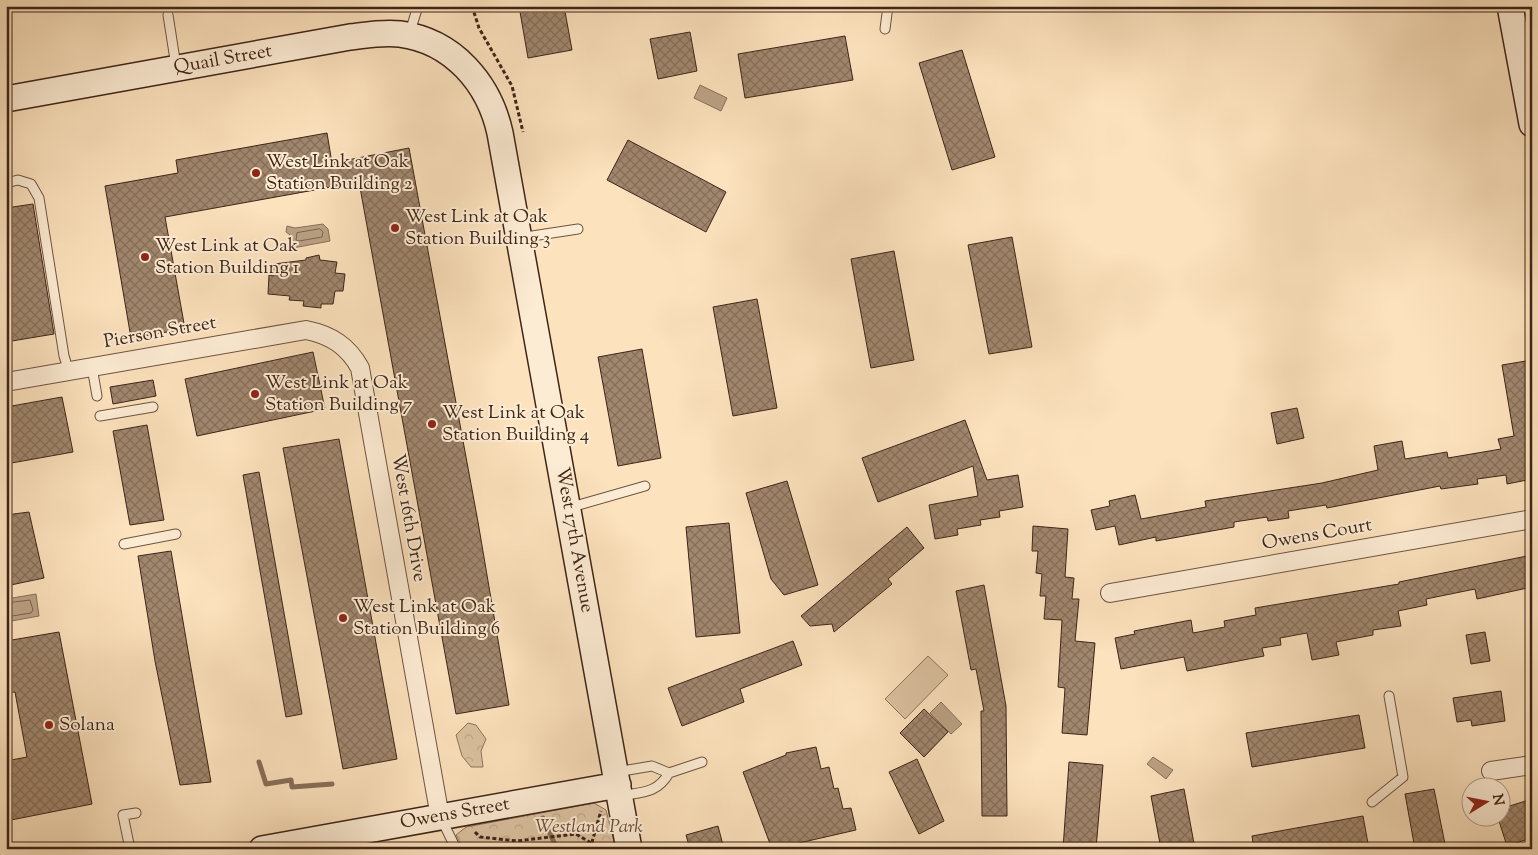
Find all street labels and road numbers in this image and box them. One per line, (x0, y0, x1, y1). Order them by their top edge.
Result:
street label: Quail Street (172, 38, 275, 82)
street label: Pierson Street (102, 310, 219, 356)
street label: West 16th Drive (383, 452, 433, 584)
street label: West 17th Avenue (548, 465, 600, 615)
street label: Owens Court (1260, 512, 1375, 558)
street label: Owens Street (398, 791, 512, 837)

